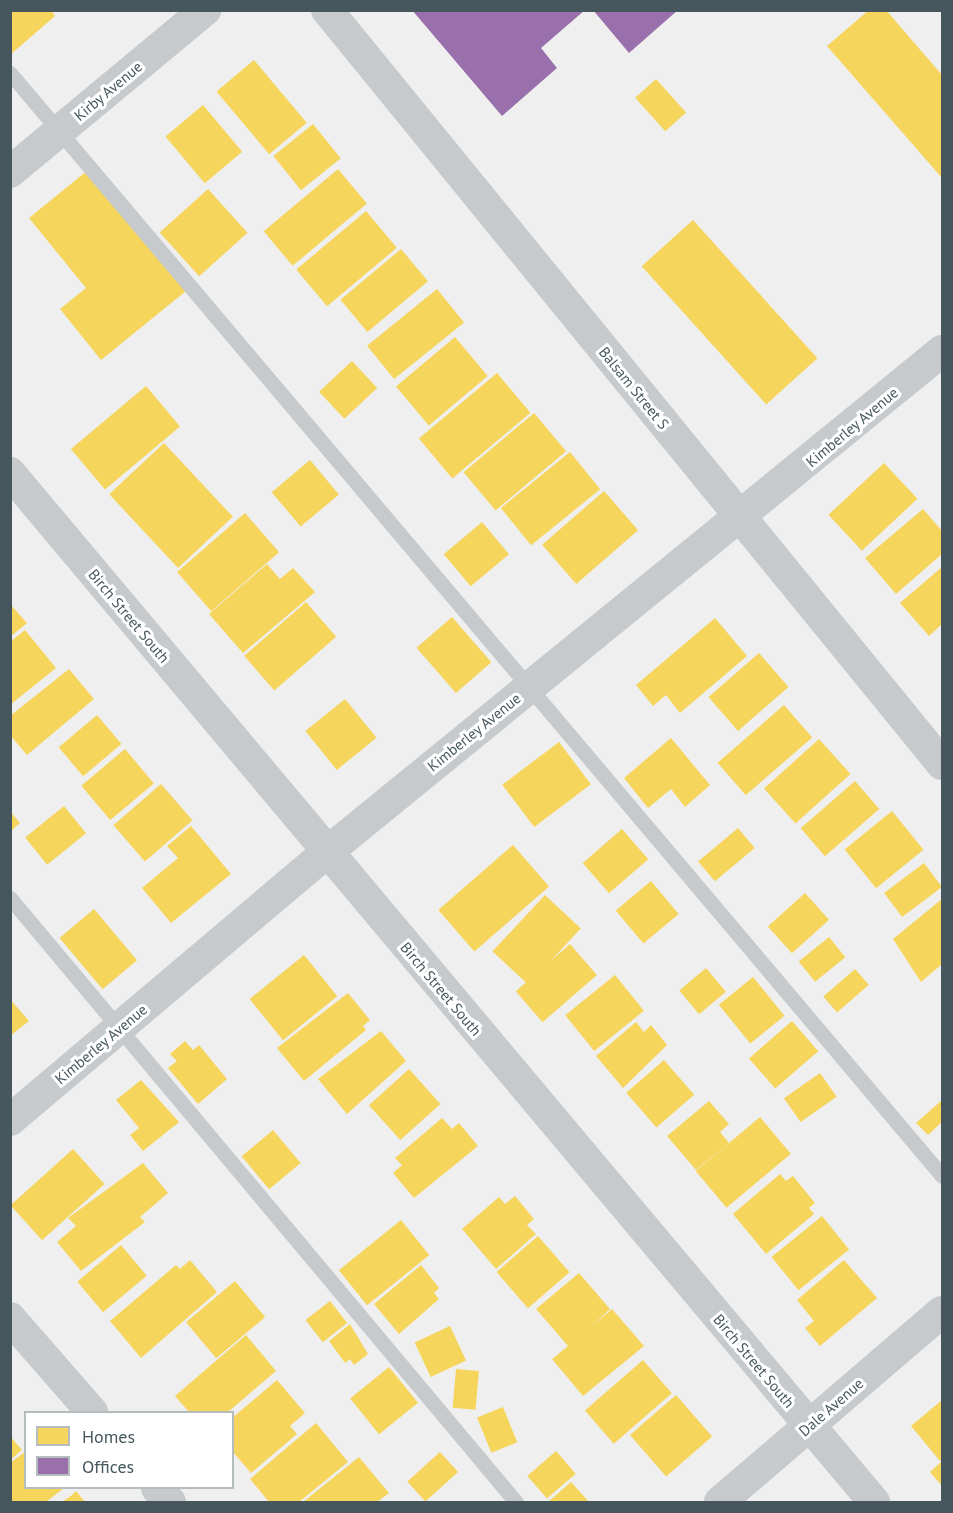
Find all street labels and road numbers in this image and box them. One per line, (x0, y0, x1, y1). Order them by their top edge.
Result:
street label: Kirby Avenue (70, 57, 146, 125)
street label: Balsam Street S (595, 343, 673, 433)
street label: Kimberley Avenue (802, 383, 902, 471)
street label: Birch Street South (85, 566, 173, 666)
street label: Kimberley Avenue (423, 689, 525, 775)
street label: Birch Street South (397, 939, 485, 1039)
street label: Kimberley Avenue (51, 1000, 151, 1088)
street label: Birch Street South (710, 1311, 798, 1411)
street label: Dale Avenue (795, 1374, 867, 1440)

